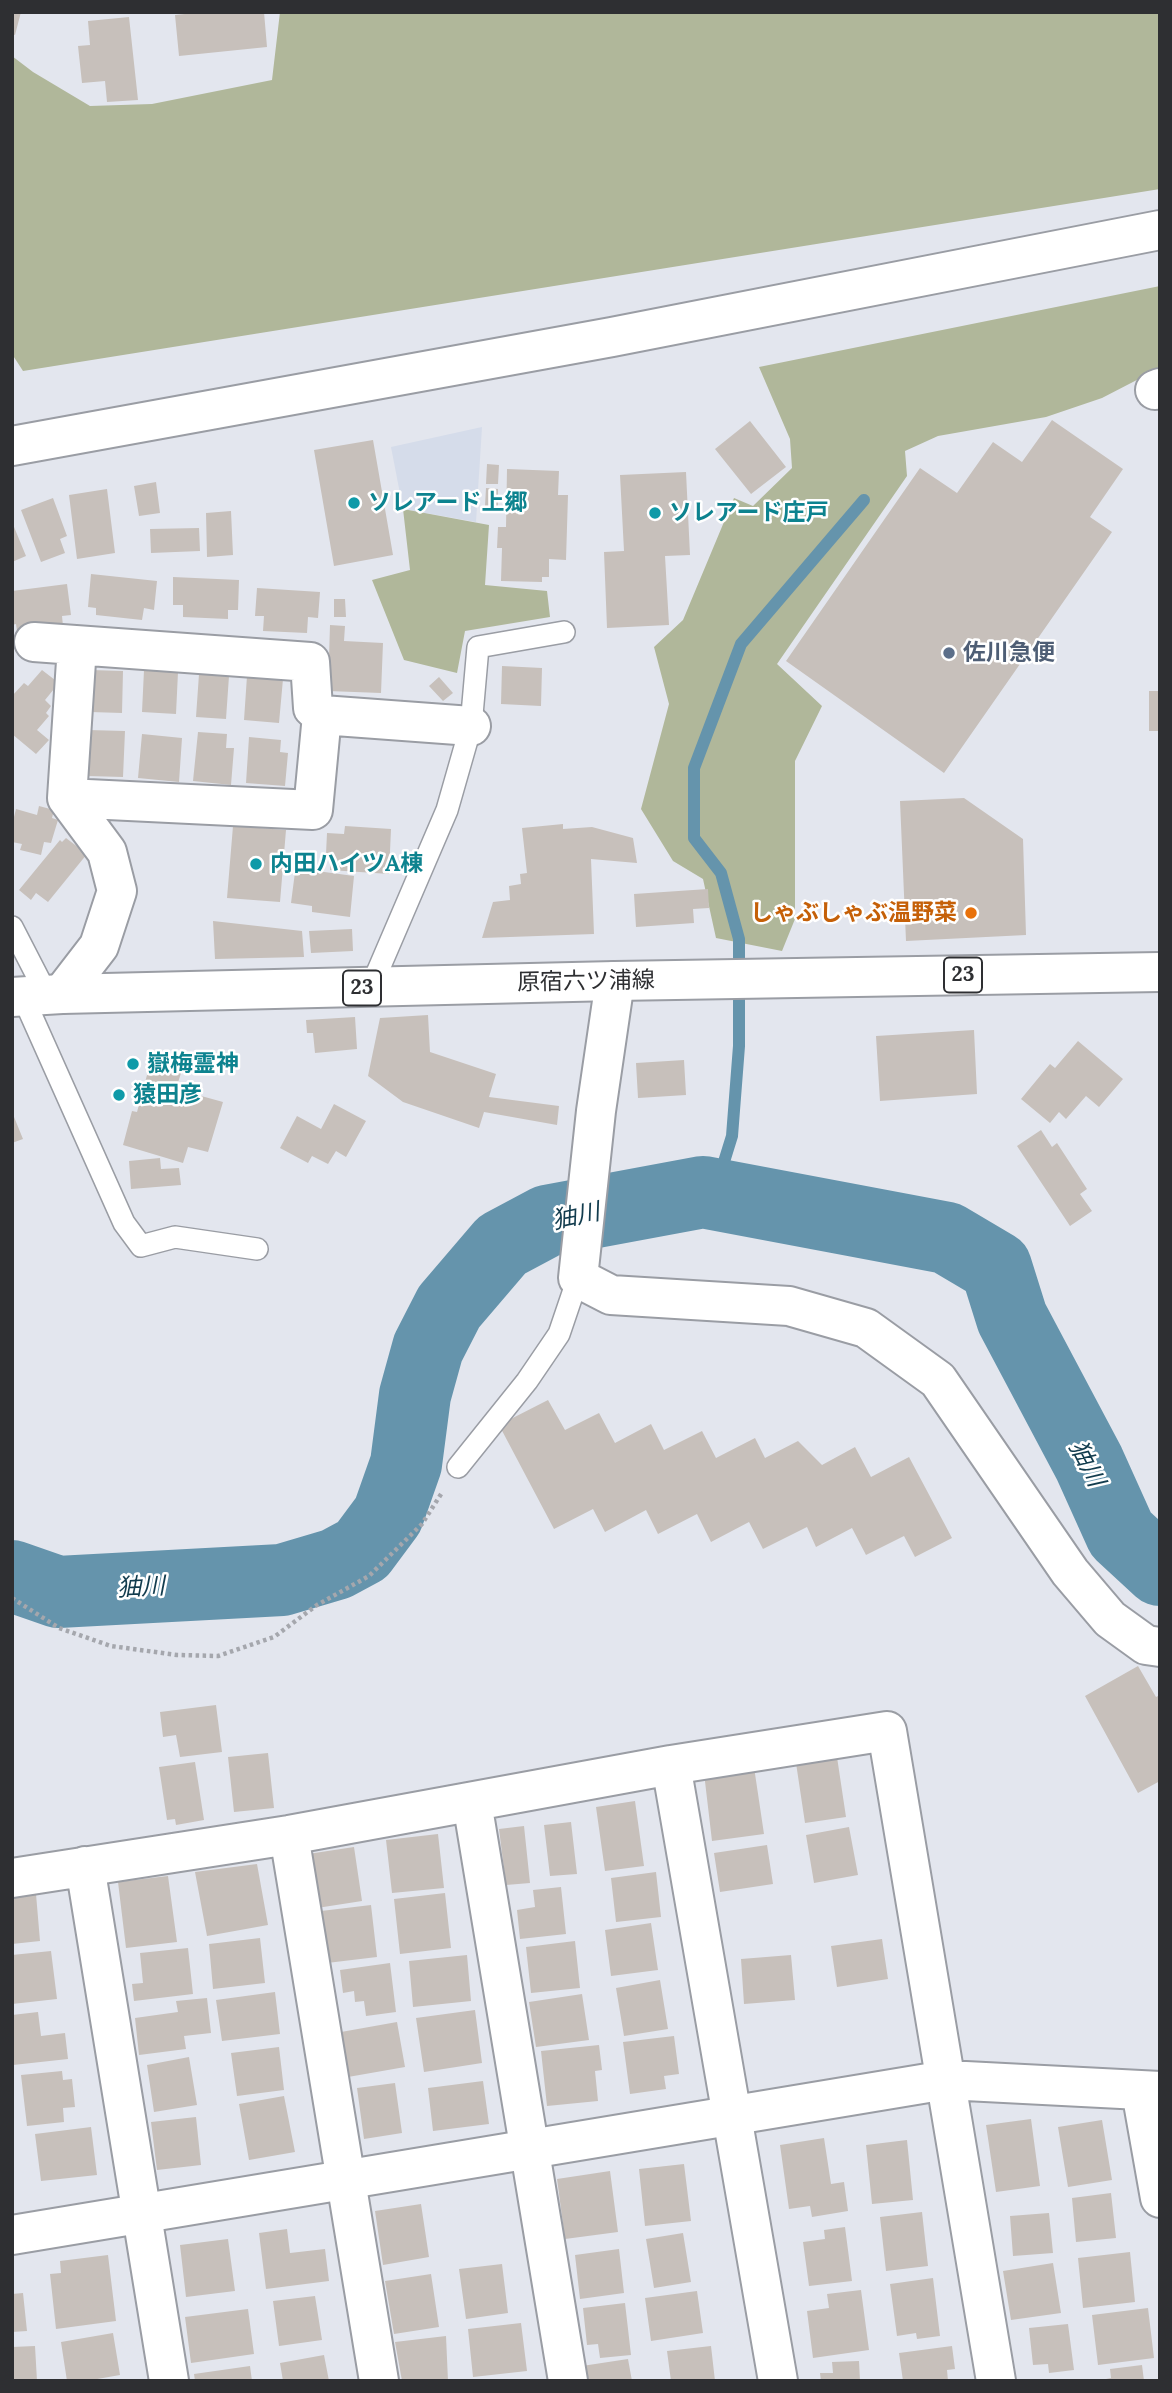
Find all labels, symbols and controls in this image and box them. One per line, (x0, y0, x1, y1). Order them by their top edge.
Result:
place label: ソレアード上郷 (368, 489, 528, 517)
marker: ソレアード上郷 (346, 495, 362, 511)
place label: ソレアード庄戸 (669, 499, 829, 527)
marker: ソレアード庄戸 (647, 505, 663, 521)
place label: 佐川急便 (963, 639, 1055, 667)
marker: 佐川急便 (941, 645, 957, 661)
place label: 内田ハイツA棟 (270, 850, 423, 878)
marker: 内田ハイツA棟 (248, 856, 264, 872)
place label: しゃぶしゃぶ温野菜 (750, 899, 957, 927)
marker: しゃぶしゃぶ温野菜 (963, 905, 979, 921)
road number: 23 (944, 958, 982, 992)
street label: 原宿六ツ浦線 (517, 967, 655, 997)
road number: 23 (343, 970, 381, 1006)
place label: 嶽梅霊神 (147, 1050, 239, 1078)
marker: 嶽梅霊神 (125, 1056, 141, 1072)
place label: 猿田彦 (133, 1081, 202, 1109)
marker: 猿田彦 (111, 1087, 127, 1103)
water label: 㹨川 (550, 1198, 602, 1236)
water label: 㹨川 (1062, 1436, 1110, 1492)
water label: 㹨川 (116, 1572, 166, 1604)

